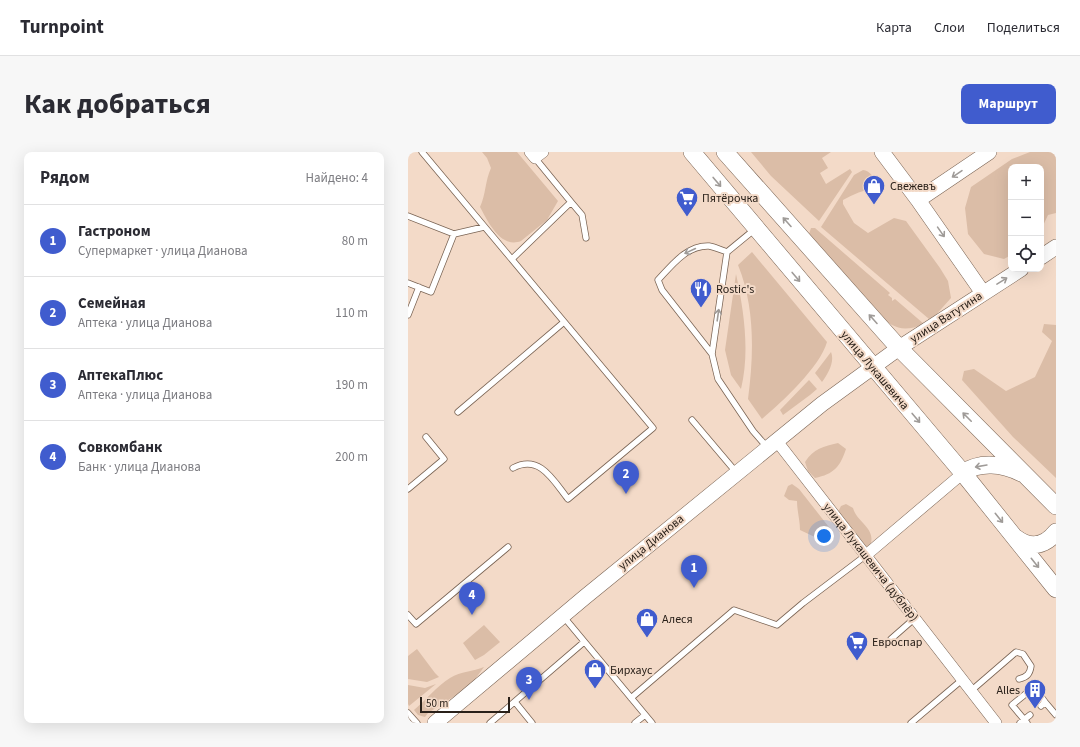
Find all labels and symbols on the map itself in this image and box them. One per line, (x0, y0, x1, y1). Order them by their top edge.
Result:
one-way arrow (952, 170, 963, 178)
shop icon: Свежевъ (861, 173, 887, 206)
one-way arrow (712, 177, 721, 187)
place label: Свежевъ (890, 178, 936, 195)
supermarket icon: Пятёрочка (674, 185, 700, 218)
place label: Пятёрочка (702, 190, 758, 207)
one-way arrow (783, 217, 792, 227)
one-way arrow (937, 226, 945, 237)
one-way arrow (684, 248, 696, 255)
one-way arrow (791, 272, 800, 282)
restaurant icon: Rostic's (688, 276, 714, 309)
one-way arrow (996, 277, 1007, 285)
place label: Rostic's (716, 281, 754, 298)
street label: улица Ватутина (907, 288, 986, 347)
one-way arrow (714, 309, 722, 322)
one-way arrow (869, 314, 878, 325)
street label: улица Лукашевича (836, 327, 913, 414)
one-way arrow (962, 412, 972, 422)
one-way arrow (911, 413, 920, 423)
pin: 2 (613, 461, 639, 494)
one-way arrow (975, 463, 988, 471)
street label: улица Лукашевича (дублёр) (819, 499, 922, 625)
street label: улица Дианова (615, 511, 688, 574)
one-way arrow (995, 513, 1004, 524)
your location (814, 526, 834, 546)
pin: 1 (681, 555, 707, 588)
one-way arrow (1031, 557, 1040, 568)
pin: 4 (459, 582, 485, 615)
shop icon: Алеся (634, 606, 660, 639)
place label: Алеся (662, 611, 693, 628)
supermarket icon: Евроспар (844, 629, 870, 662)
place label: Евроспар (872, 634, 923, 651)
shop icon: Бирхаус (582, 657, 608, 690)
place label: Бирхаус (610, 662, 653, 679)
pin: 3 (516, 667, 542, 700)
building icon: Alles (1022, 677, 1048, 710)
place label: Alles (996, 682, 1020, 699)
scale bar (420, 695, 510, 714)

